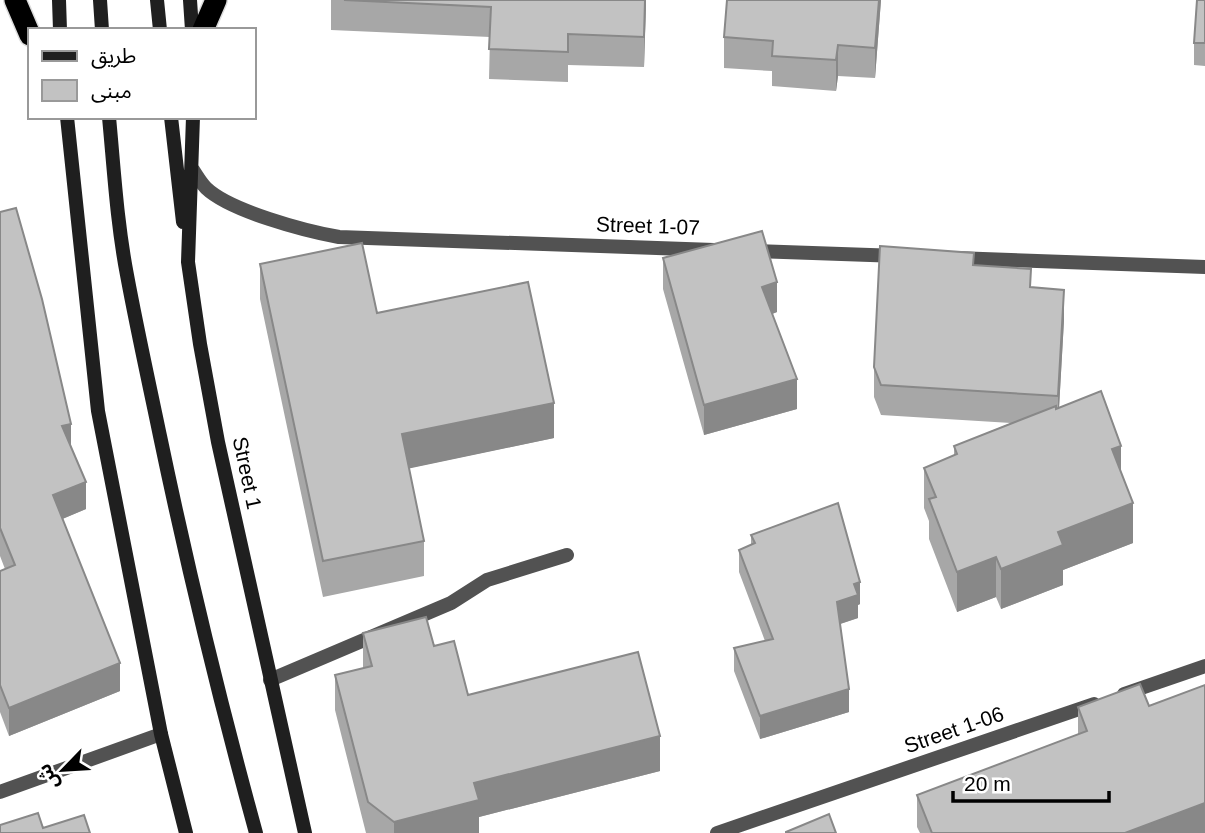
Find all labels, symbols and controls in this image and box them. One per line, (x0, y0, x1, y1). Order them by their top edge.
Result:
legend (28, 28, 256, 119)
text: طريق (91, 44, 136, 69)
text: مبنى (91, 79, 132, 103)
street label: Street 1-07 (596, 212, 700, 239)
street label: Street 1 (229, 435, 266, 511)
street label: Street 1-06 (901, 702, 1007, 757)
north arrow (28, 735, 98, 805)
scale bar (953, 760, 1109, 804)
text: ش (33, 761, 63, 793)
text: 20 m (964, 772, 1011, 795)

